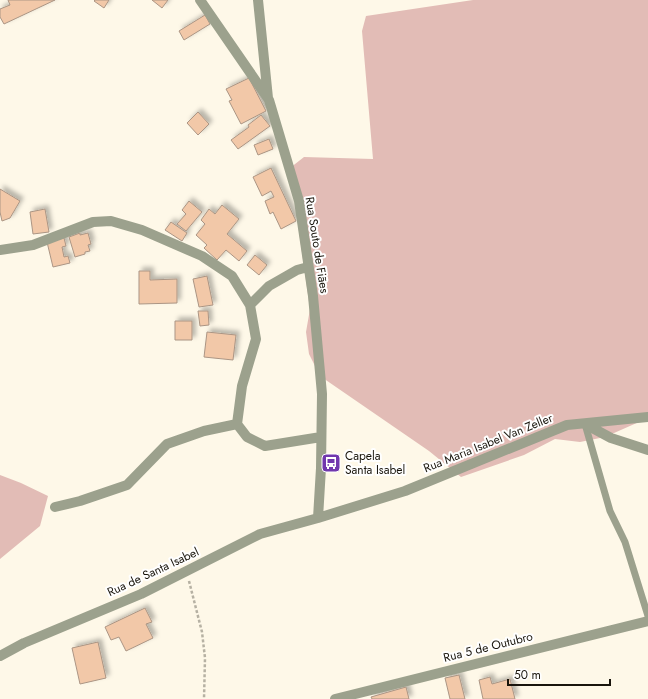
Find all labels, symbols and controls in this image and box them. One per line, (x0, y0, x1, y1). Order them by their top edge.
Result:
street label: Rua Souto de Fiães (300, 195, 334, 295)
street label: Rua Maria Isabel Van Zeller (421, 408, 556, 477)
place label: Capela Santa Isabel (345, 447, 405, 479)
bus stop icon: Capela Santa Isabel (320, 452, 342, 474)
street label: Rua de Santa Isabel (104, 543, 202, 601)
street label: Rua 5 de Outubro (441, 627, 535, 667)
scale bar (508, 661, 610, 687)
text: 50 m (514, 666, 541, 684)

